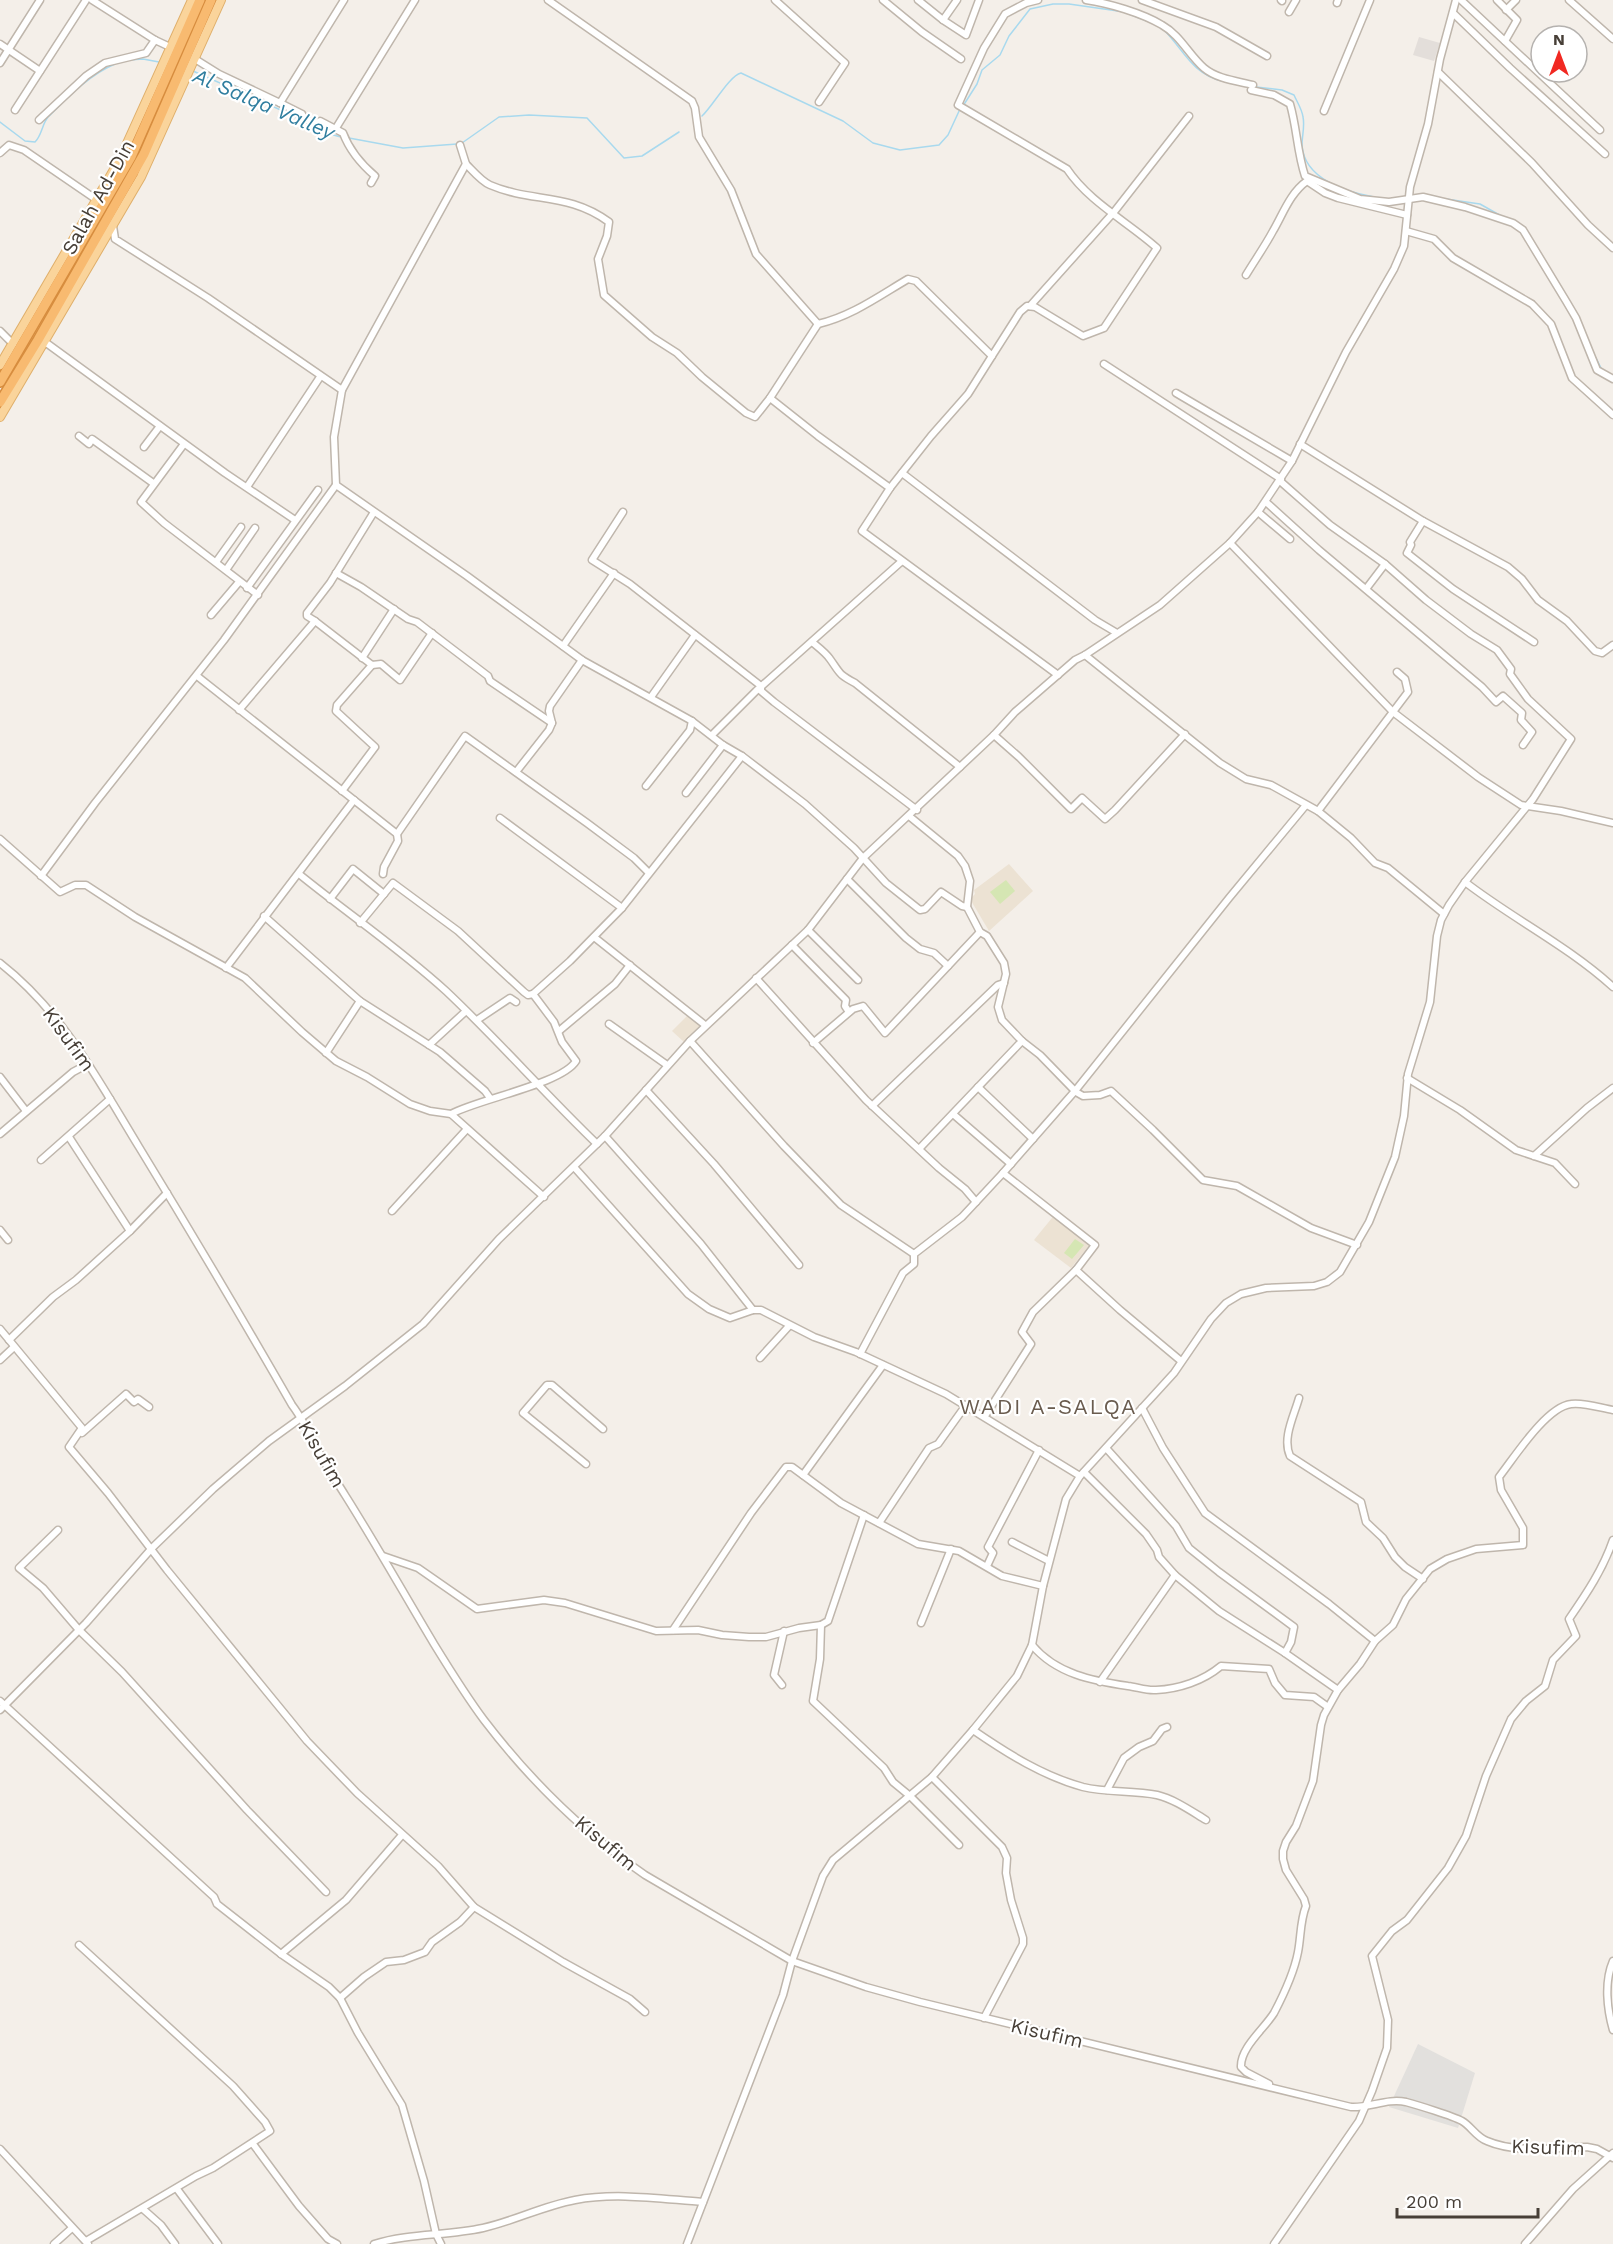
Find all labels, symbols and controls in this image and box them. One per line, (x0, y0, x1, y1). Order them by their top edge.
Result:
north arrow (1529, 24, 1589, 84)
text: N (1553, 30, 1565, 49)
water label: Al Salqa Valley (189, 62, 340, 145)
street label: Salah Ad-Din (57, 135, 139, 259)
street label: Kisufim (38, 1002, 100, 1076)
district label: WADI A-SALQA (959, 1394, 1137, 1419)
street label: Kisufim (293, 1416, 351, 1492)
street label: Kisufim (570, 1810, 642, 1876)
street label: Kisufim (1008, 2013, 1086, 2053)
street label: Kisufim (1511, 2134, 1585, 2160)
scale bar (1397, 2181, 1538, 2219)
text: 200 m (1406, 2191, 1462, 2212)

